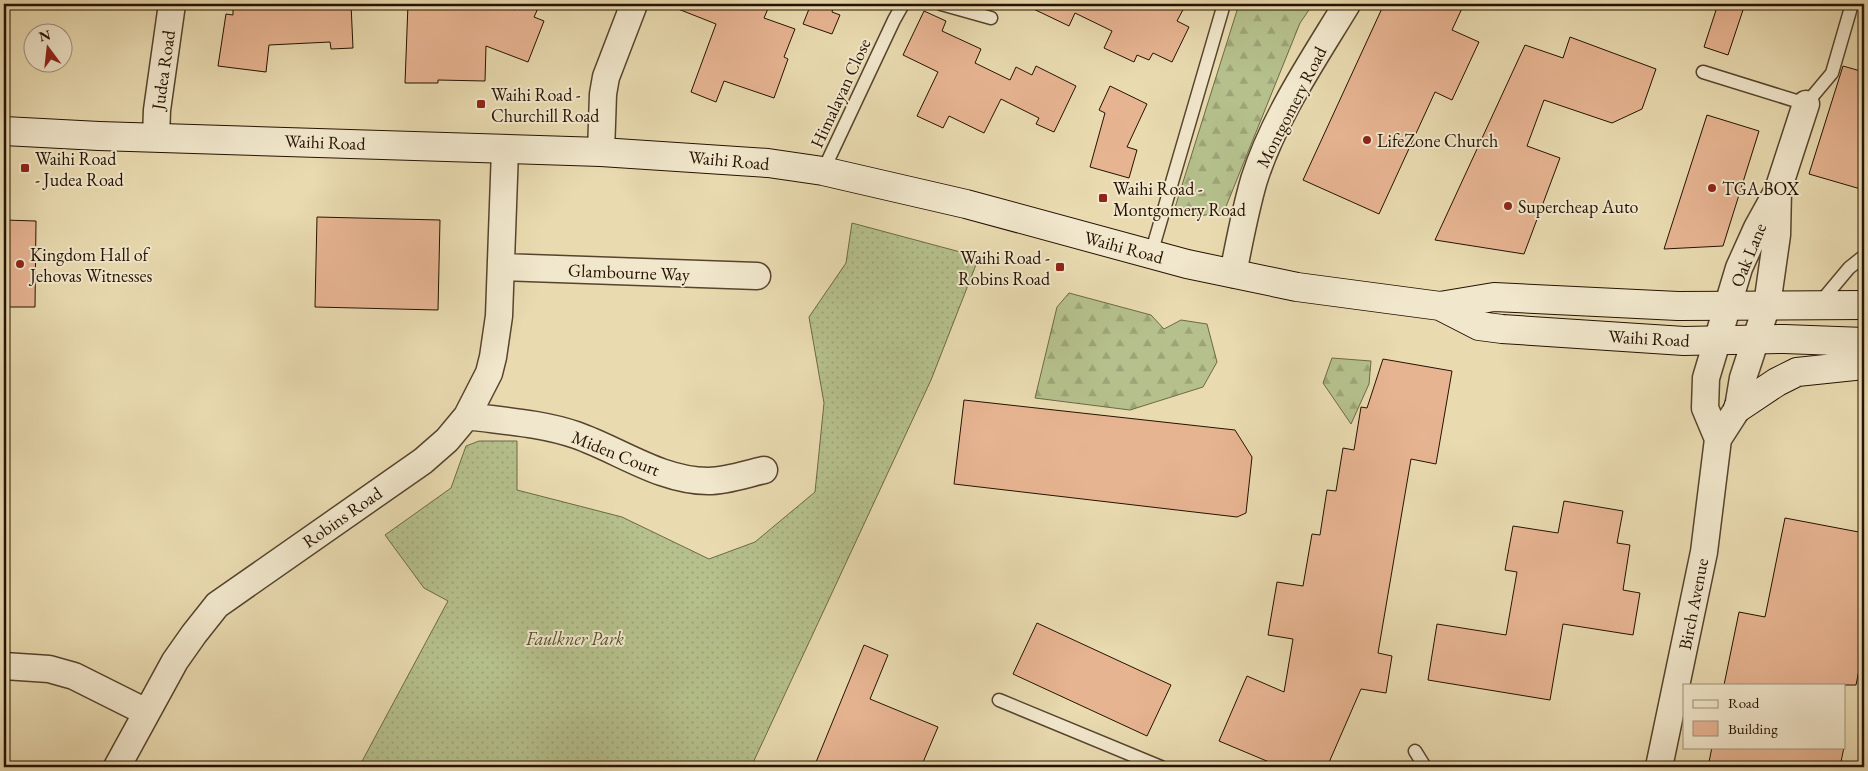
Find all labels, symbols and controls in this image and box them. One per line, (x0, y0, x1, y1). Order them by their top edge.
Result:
north arrow (22, 22, 72, 72)
text: N (37, 25, 53, 46)
street label: Judea Road (146, 28, 180, 113)
street label: Himalayan Close (805, 35, 875, 151)
street label: Montgomery Road (1251, 42, 1332, 171)
place label: Waihi Road - Churchill Road (491, 83, 600, 127)
marker: Waihi Road - Churchill Road (475, 98, 487, 110)
street label: Waihi Road (284, 129, 367, 155)
place label: LifeZone Church (1377, 129, 1498, 152)
marker: LifeZone Church (1361, 134, 1373, 146)
street label: Waihi Road (688, 145, 771, 175)
place label: Waihi Road - Judea Road (35, 147, 125, 191)
marker: Waihi Road - Judea Road (19, 162, 31, 174)
place label: Waihi Road - Montgomery Road (1113, 177, 1247, 221)
place label: TGA BOX (1722, 177, 1800, 200)
marker: TGA BOX (1706, 182, 1718, 194)
marker: Waihi Road - Montgomery Road (1097, 192, 1109, 204)
place label: Supercheap Auto (1518, 195, 1639, 218)
marker: Supercheap Auto (1502, 200, 1514, 212)
street label: Oak Lane (1725, 220, 1771, 290)
street label: Waihi Road (1082, 225, 1167, 269)
place label: Kingdom Hall of Jehovas Witnesses (28, 243, 153, 287)
place label: Waihi Road - Robins Road (958, 246, 1051, 290)
marker: Kingdom Hall of Jehovas Witnesses (14, 258, 26, 270)
street label: Glambourne Way (568, 258, 690, 286)
marker: Waihi Road - Robins Road (1054, 261, 1066, 273)
street label: Waihi Road (1608, 324, 1691, 352)
street label: Miden Court (569, 425, 664, 481)
street label: Robins Road (298, 481, 387, 553)
street label: Birch Avenue (1673, 556, 1713, 652)
park label: Faulkner Park (525, 627, 624, 650)
legend (1683, 684, 1846, 748)
text: Road (1728, 693, 1760, 712)
text: Building (1728, 719, 1778, 738)

